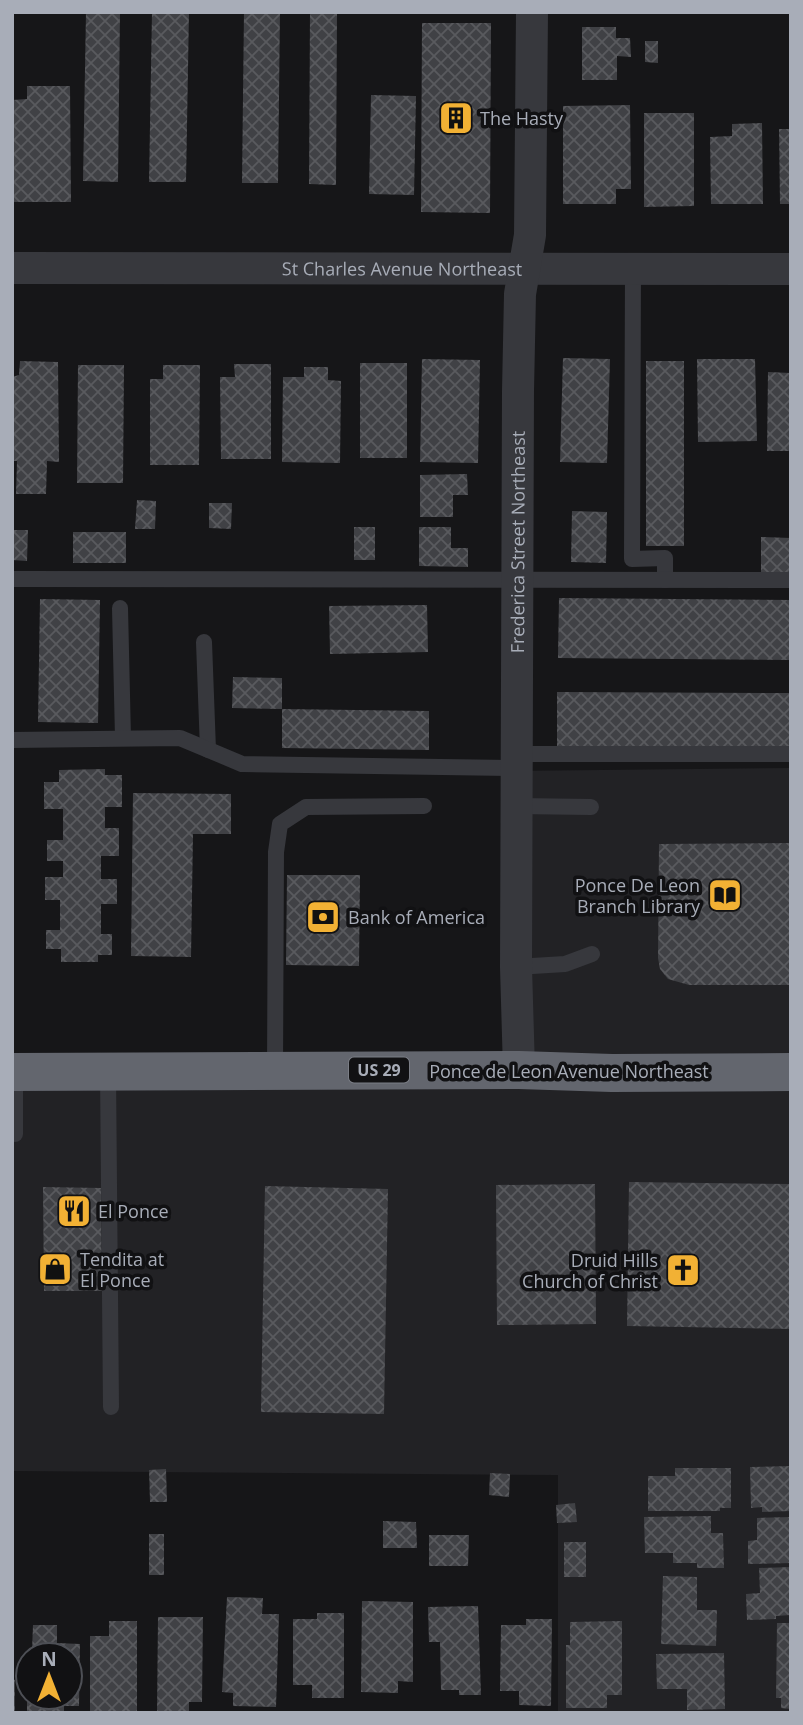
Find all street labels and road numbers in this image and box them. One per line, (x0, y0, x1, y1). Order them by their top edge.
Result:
street label: St Charles Avenue Northeast (282, 256, 522, 281)
street label: Frederica Street Northeast (505, 431, 530, 653)
road number: US 29 (349, 1058, 409, 1082)
street label: Ponce de Leon Avenue Northeast (429, 1059, 709, 1083)

